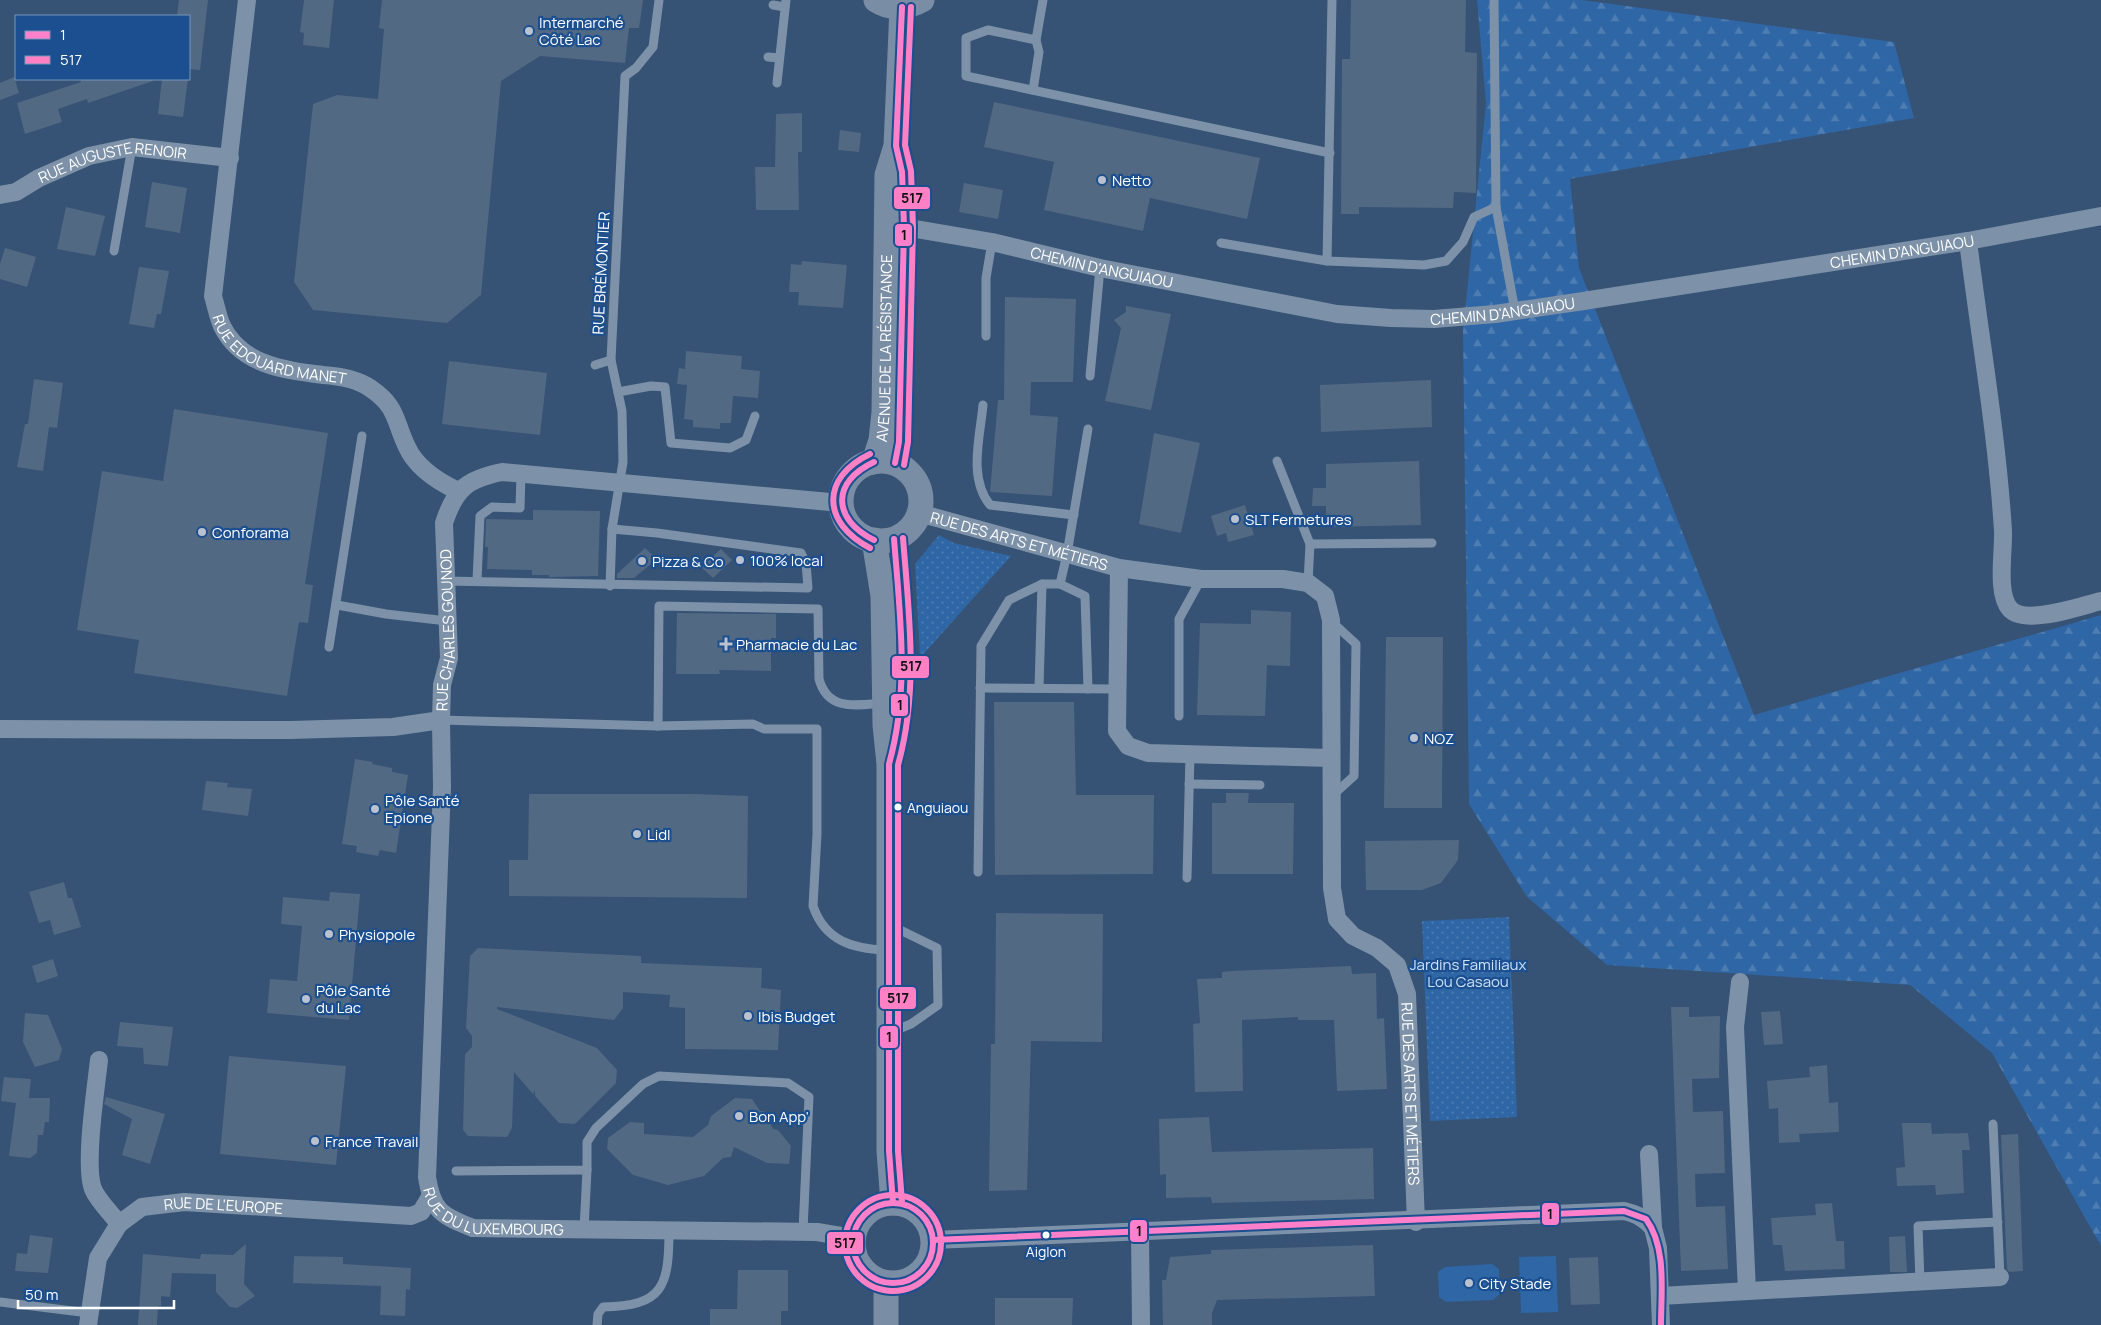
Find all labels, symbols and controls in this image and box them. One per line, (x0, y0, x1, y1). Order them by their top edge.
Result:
place label: Intermarché Côté Lac (539, 12, 624, 50)
legend (15, 15, 190, 80)
text: 1 (60, 24, 66, 45)
marker: Intermarché Côté Lac (523, 25, 535, 37)
text: 517 (60, 49, 82, 70)
street label: RUE AUGUSTE RENOIR (35, 137, 188, 188)
place label: Netto (1112, 170, 1151, 191)
marker: Netto (1096, 174, 1108, 186)
line badge: 517 (893, 186, 931, 210)
text: 517 (901, 188, 923, 207)
street label: RUE BRÉMONTIER (587, 211, 615, 335)
line badge: 1 (894, 223, 913, 247)
text: 1 (901, 225, 907, 244)
street label: CHEMIN D'ANGUIAOU (1829, 230, 1976, 273)
street label: CHEMIN D'ANGUIAOU (1028, 241, 1175, 292)
street label: AVENUE DE LA RÉSISTANCE (870, 254, 896, 443)
street label: CHEMIN D'ANGUIAOU (1429, 292, 1576, 330)
street label: RUE EDOUARD MANET (208, 312, 348, 389)
street label: RUE DES ARTS ET MÉTIERS (928, 506, 1110, 575)
place label: SLT Fermetures (1245, 509, 1352, 530)
marker: SLT Fermetures (1229, 513, 1241, 525)
place label: Conforama (212, 522, 289, 543)
marker: Conforama (196, 526, 208, 538)
street label: RUE CHARLES GOUNOD (431, 549, 460, 711)
place label: 100% local (750, 550, 823, 571)
place label: Pizza & Co (652, 551, 724, 572)
marker: 100% local (734, 554, 746, 566)
marker: Pizza & Co (636, 555, 648, 567)
place label: Pharmacie du Lac (736, 634, 857, 655)
marker: Pharmacie du Lac (720, 638, 732, 650)
line badge: 517 (891, 655, 930, 679)
text: 517 (900, 656, 922, 675)
line badge: 1 (890, 693, 909, 717)
text: 1 (897, 695, 903, 714)
place label: NOZ (1424, 728, 1454, 749)
marker: NOZ (1408, 732, 1420, 744)
place label: Pôle Santé Epione (385, 790, 460, 828)
place label: Anguiaou (907, 798, 968, 817)
marker: Anguiaou (893, 802, 903, 812)
marker: Pôle Santé Epione (369, 803, 381, 815)
place label: Lidl (647, 824, 671, 845)
marker: Lidl (631, 828, 643, 840)
place label: Physiopole (339, 924, 415, 945)
marker: Physiopole (323, 928, 335, 940)
park label: Jardins Familiaux Lou Casaou (1410, 954, 1526, 992)
place label: Pôle Santé du Lac (316, 980, 391, 1018)
line badge: 517 (879, 986, 917, 1010)
text: 517 (887, 988, 909, 1007)
marker: Pôle Santé du Lac (300, 993, 312, 1005)
street label: RUE DES ARTS ET MÉTIERS (1397, 1002, 1425, 1186)
place label: Ibis Budget (758, 1006, 835, 1027)
marker: Ibis Budget (742, 1010, 754, 1022)
line badge: 1 (879, 1025, 899, 1049)
text: 1 (886, 1027, 892, 1046)
place label: Bon App' (749, 1106, 809, 1127)
marker: Bon App' (733, 1110, 745, 1122)
place label: France Travail (325, 1131, 419, 1152)
marker: France Travail (309, 1135, 321, 1147)
street label: RUE DU LUXEMBOURG (419, 1185, 564, 1240)
street label: RUE DE L'EUROPE (163, 1192, 284, 1219)
line badge: 1 (1541, 1202, 1560, 1226)
text: 1 (1547, 1204, 1553, 1223)
line badge: 1 (1129, 1219, 1148, 1243)
text: 1 (1136, 1221, 1142, 1240)
marker: Aiglon (1041, 1230, 1051, 1240)
line badge: 517 (826, 1231, 864, 1255)
text: 517 (834, 1233, 856, 1252)
place label: Aiglon (1026, 1242, 1066, 1261)
place label: City Stade (1479, 1273, 1551, 1294)
marker: City Stade (1463, 1277, 1475, 1289)
scale bar (18, 1278, 174, 1310)
text: 50 m (25, 1284, 59, 1305)

